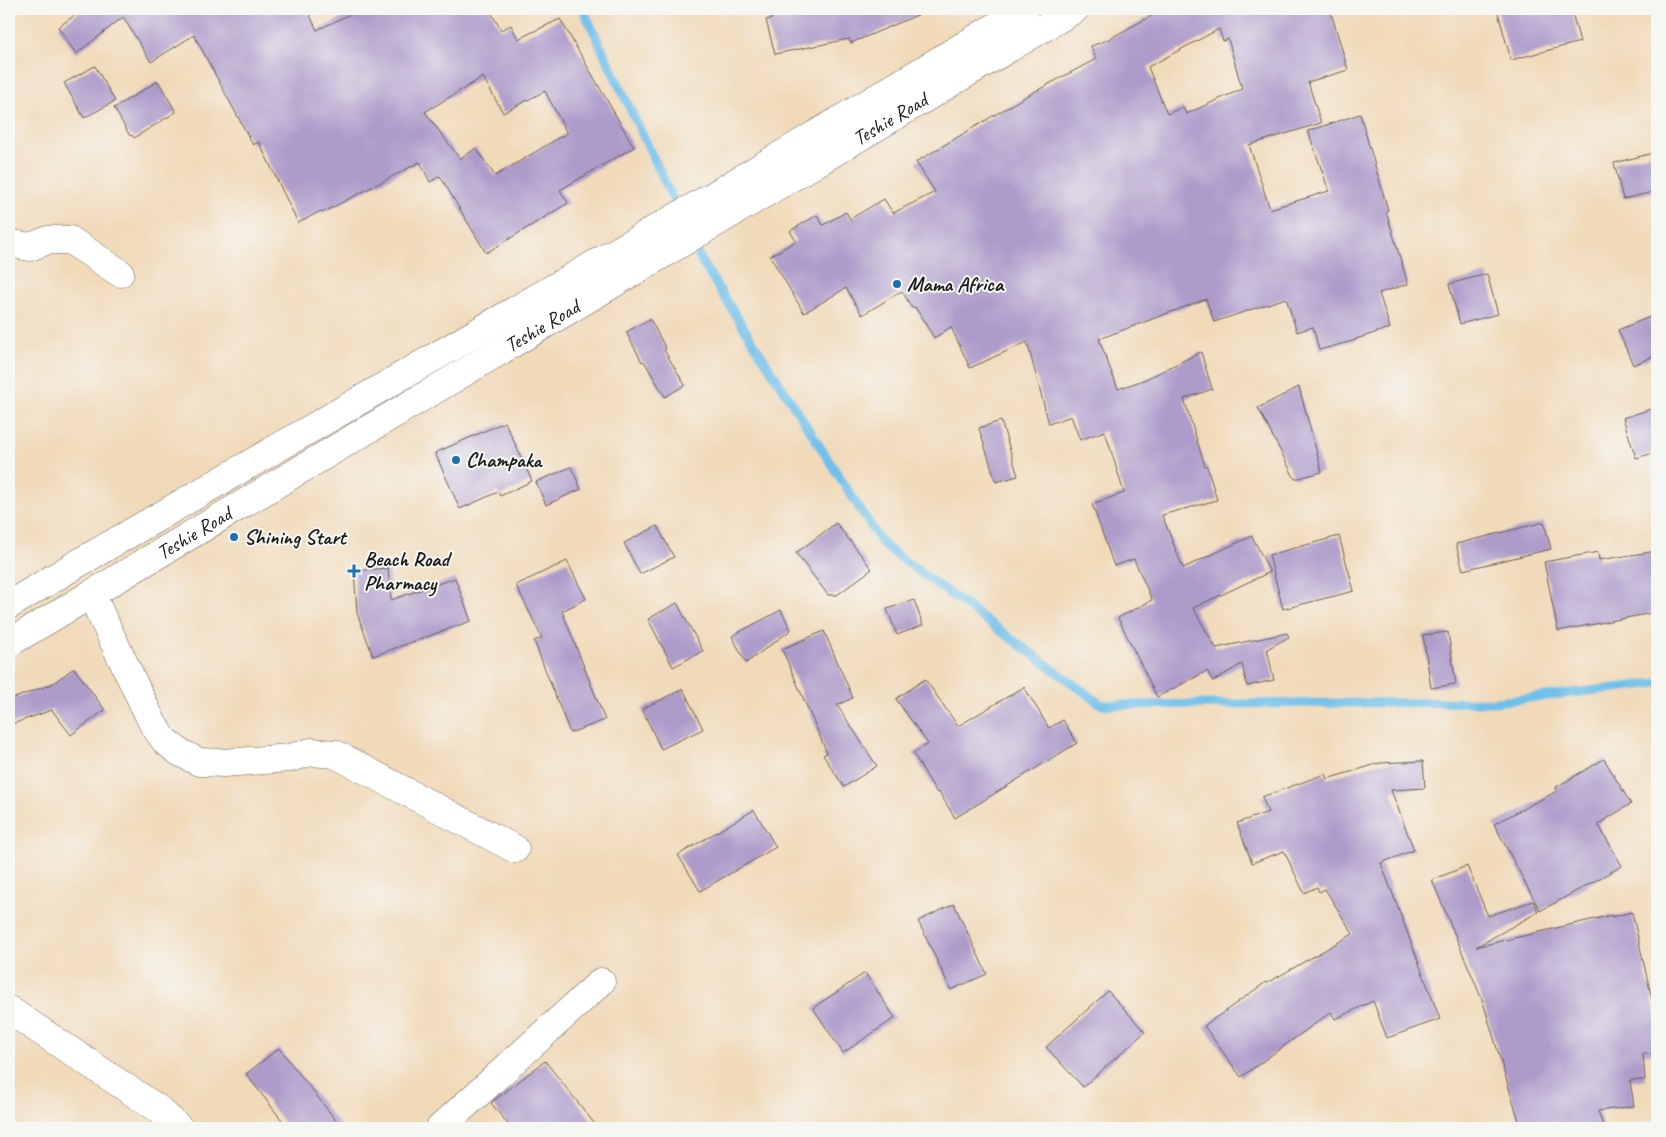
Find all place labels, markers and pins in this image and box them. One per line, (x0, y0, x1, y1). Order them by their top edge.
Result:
place label: Mama Africa (907, 271, 1005, 297)
marker: Mama Africa (891, 278, 903, 290)
place label: Champaka (466, 447, 544, 473)
marker: Champaka (450, 454, 462, 466)
place label: Shining Start (244, 524, 348, 550)
marker: Shining Start (228, 531, 240, 543)
place label: Beach Road Pharmacy (364, 546, 452, 597)
marker: Beach Road Pharmacy (348, 565, 360, 577)

